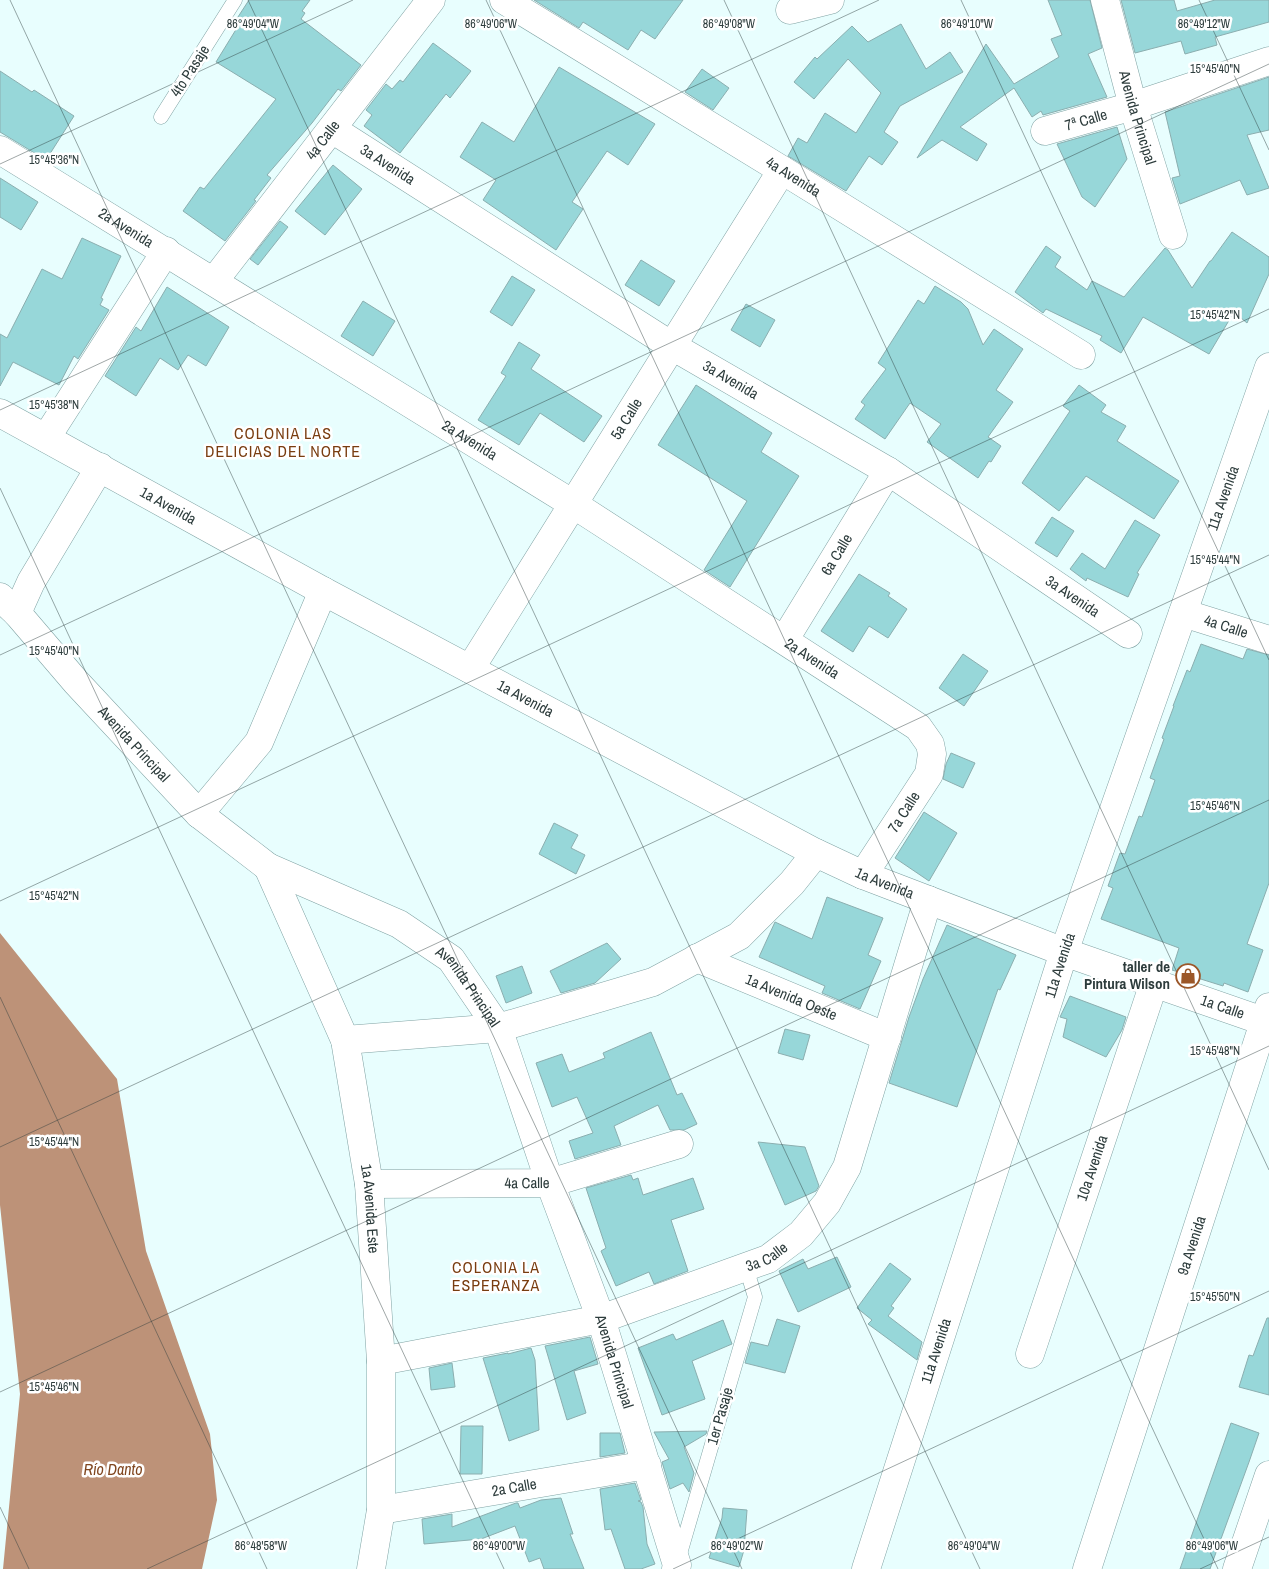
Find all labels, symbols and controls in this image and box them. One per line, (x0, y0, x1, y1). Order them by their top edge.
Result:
text: 86°49'04"W (227, 16, 280, 32)
text: 86°49'06"W (465, 16, 518, 32)
text: 86°49'08"W (703, 16, 756, 32)
text: 86°49'10"W (941, 16, 994, 32)
text: 86°49'12"W (1178, 16, 1231, 32)
street label: 4to Pasaje (165, 41, 214, 101)
text: 15°45'40"N (1190, 61, 1240, 77)
street label: Avenida Principal (1114, 67, 1162, 167)
street label: 7ª Calle (1062, 103, 1109, 136)
street label: 4a Calle (300, 115, 345, 164)
street label: 3a Avenida (356, 139, 420, 190)
street label: 4a Avenida (762, 151, 825, 202)
text: 15°45'36"N (29, 152, 79, 168)
street label: 2a Avenida (95, 202, 158, 253)
text: 15°45'42"N (1190, 307, 1240, 323)
street label: 3a Avenida (699, 355, 763, 404)
street label: 5a Calle (605, 394, 647, 443)
text: 15°45'38"N (29, 397, 79, 413)
street label: 2a Avenida (438, 415, 502, 465)
district label: COLONIA LAS DELICIAS DEL NORTE (205, 422, 361, 462)
street label: 11a Avenida (1202, 462, 1244, 533)
street label: 1a Avenida (136, 481, 200, 529)
street label: 6a Calle (816, 529, 857, 579)
text: 15°45'44"N (1190, 552, 1240, 568)
street label: 3a Avenida (1042, 570, 1104, 622)
street label: 4a Calle (1201, 609, 1251, 643)
street label: 2a Avenida (781, 633, 844, 684)
text: 15°45'40"N (29, 643, 79, 659)
street label: 1a Avenida (494, 674, 558, 722)
street label: Avenida Principal (93, 700, 175, 786)
street label: 7a Calle (882, 787, 925, 836)
text: 15°45'46"N (1190, 798, 1240, 814)
street label: 1a Avenida (852, 862, 917, 904)
text: 15°45'42"N (29, 888, 79, 904)
street label: 11a Avenida (1039, 930, 1080, 1000)
street label: Avenida Principal (431, 940, 505, 1031)
place label: taller de Pintura Wilson (1084, 956, 1170, 994)
shop icon: taller de Pintura Wilson (1175, 963, 1201, 989)
street label: 1a Avenida Oeste (742, 968, 841, 1025)
street label: 1a Calle (1198, 989, 1248, 1024)
text: 15°45'48"N (1190, 1043, 1240, 1059)
street label: 10a Avenida (1071, 1132, 1112, 1204)
text: 15°45'44"N (29, 1134, 79, 1150)
street label: 1a Avenida Este (356, 1162, 385, 1254)
street label: 4a Calle (504, 1172, 550, 1193)
street label: 9a Avenida (1172, 1213, 1211, 1278)
street label: 3a Calle (743, 1237, 792, 1276)
district label: COLONIA LA ESPERANZA (452, 1256, 540, 1296)
text: 15°45'50"N (1190, 1289, 1240, 1305)
street label: Avenida Principal (590, 1311, 639, 1411)
street label: 11a Avenida (915, 1315, 956, 1386)
text: 15°45'46"N (29, 1379, 79, 1395)
street label: 1er Pasaje (701, 1385, 738, 1447)
water label: Río Danto (83, 1458, 143, 1480)
street label: 2a Calle (490, 1473, 538, 1501)
text: 86°48'58"W (235, 1538, 288, 1554)
text: 86°49'00"W (473, 1538, 526, 1554)
text: 86°49'02"W (711, 1538, 764, 1554)
text: 86°49'04"W (948, 1538, 1001, 1554)
text: 86°49'06"W (1186, 1538, 1239, 1554)

